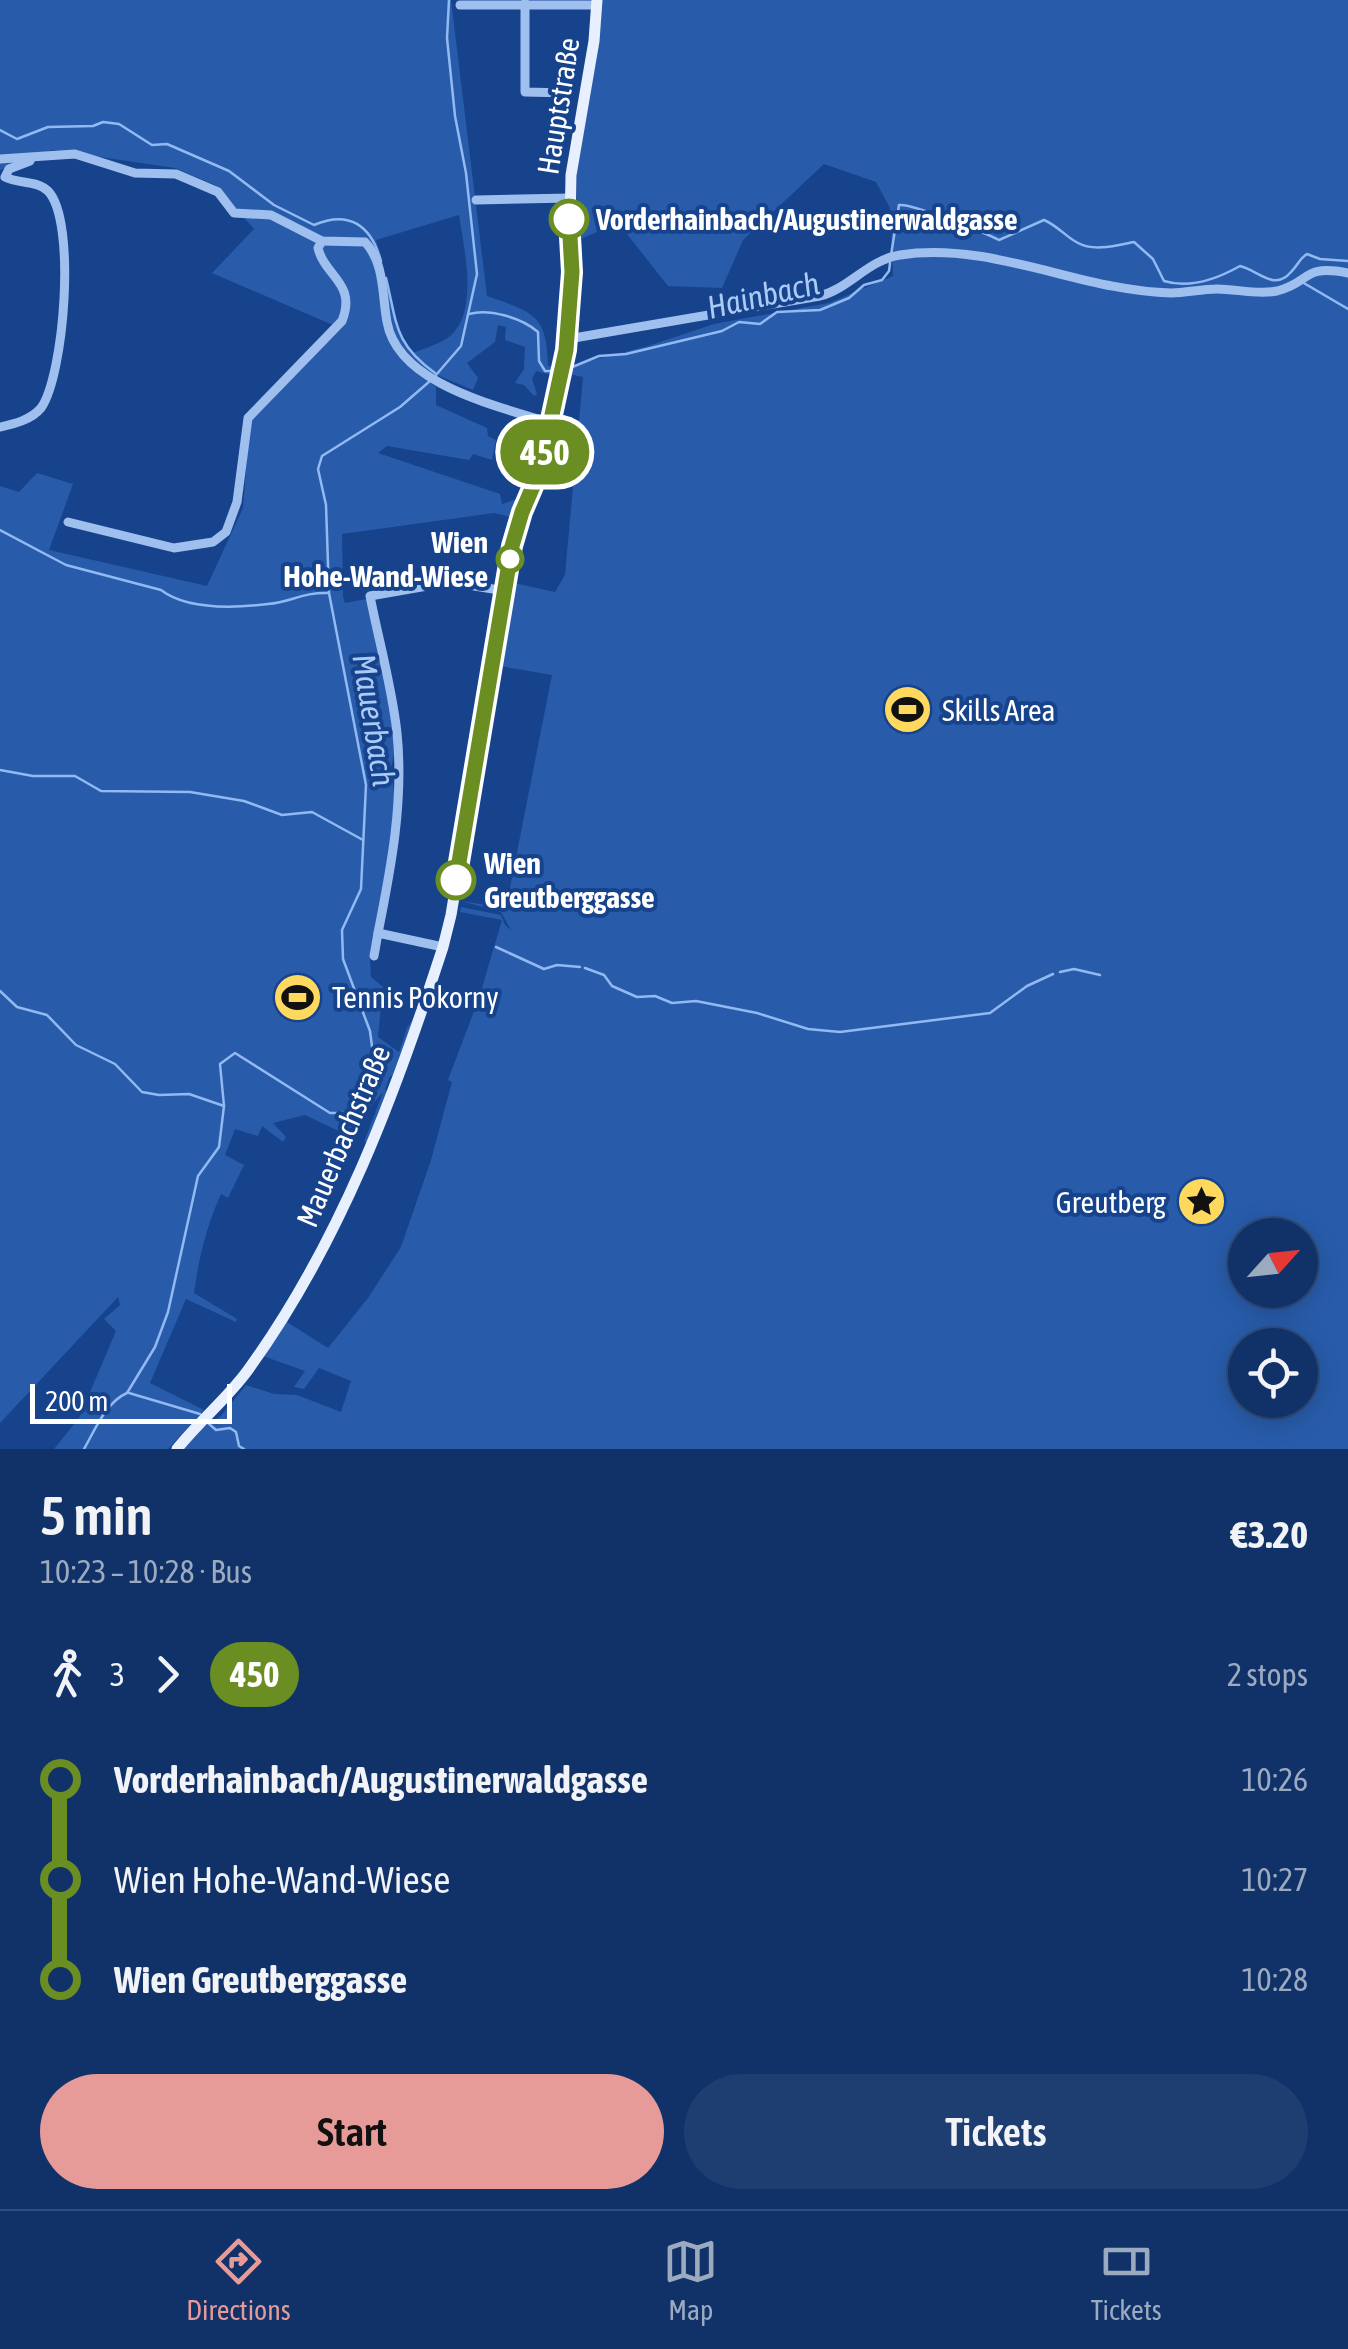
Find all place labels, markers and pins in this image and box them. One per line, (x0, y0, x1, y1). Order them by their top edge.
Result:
marker: Vorderhainbach/Augustinerwaldgasse (550, 200, 588, 238)
place label: Vorderhainbach/Augustinerwaldgasse (595, 202, 1018, 236)
place label: Wien Hohe-Wand-Wiese (283, 525, 488, 593)
marker: Wien Hohe-Wand-Wiese (497, 546, 523, 572)
sports icon: Skills Area (881, 684, 933, 736)
place label: Skills Area (942, 693, 1056, 727)
place label: Wien Greutberggasse (483, 846, 655, 914)
marker: Wien Greutberggasse (437, 861, 475, 899)
sports icon: Tennis Pokorny (271, 971, 323, 1023)
place label: Tennis Pokorny (332, 980, 499, 1014)
place icon: Greutberg (1175, 1176, 1227, 1228)
place label: Greutberg (1056, 1185, 1166, 1219)

